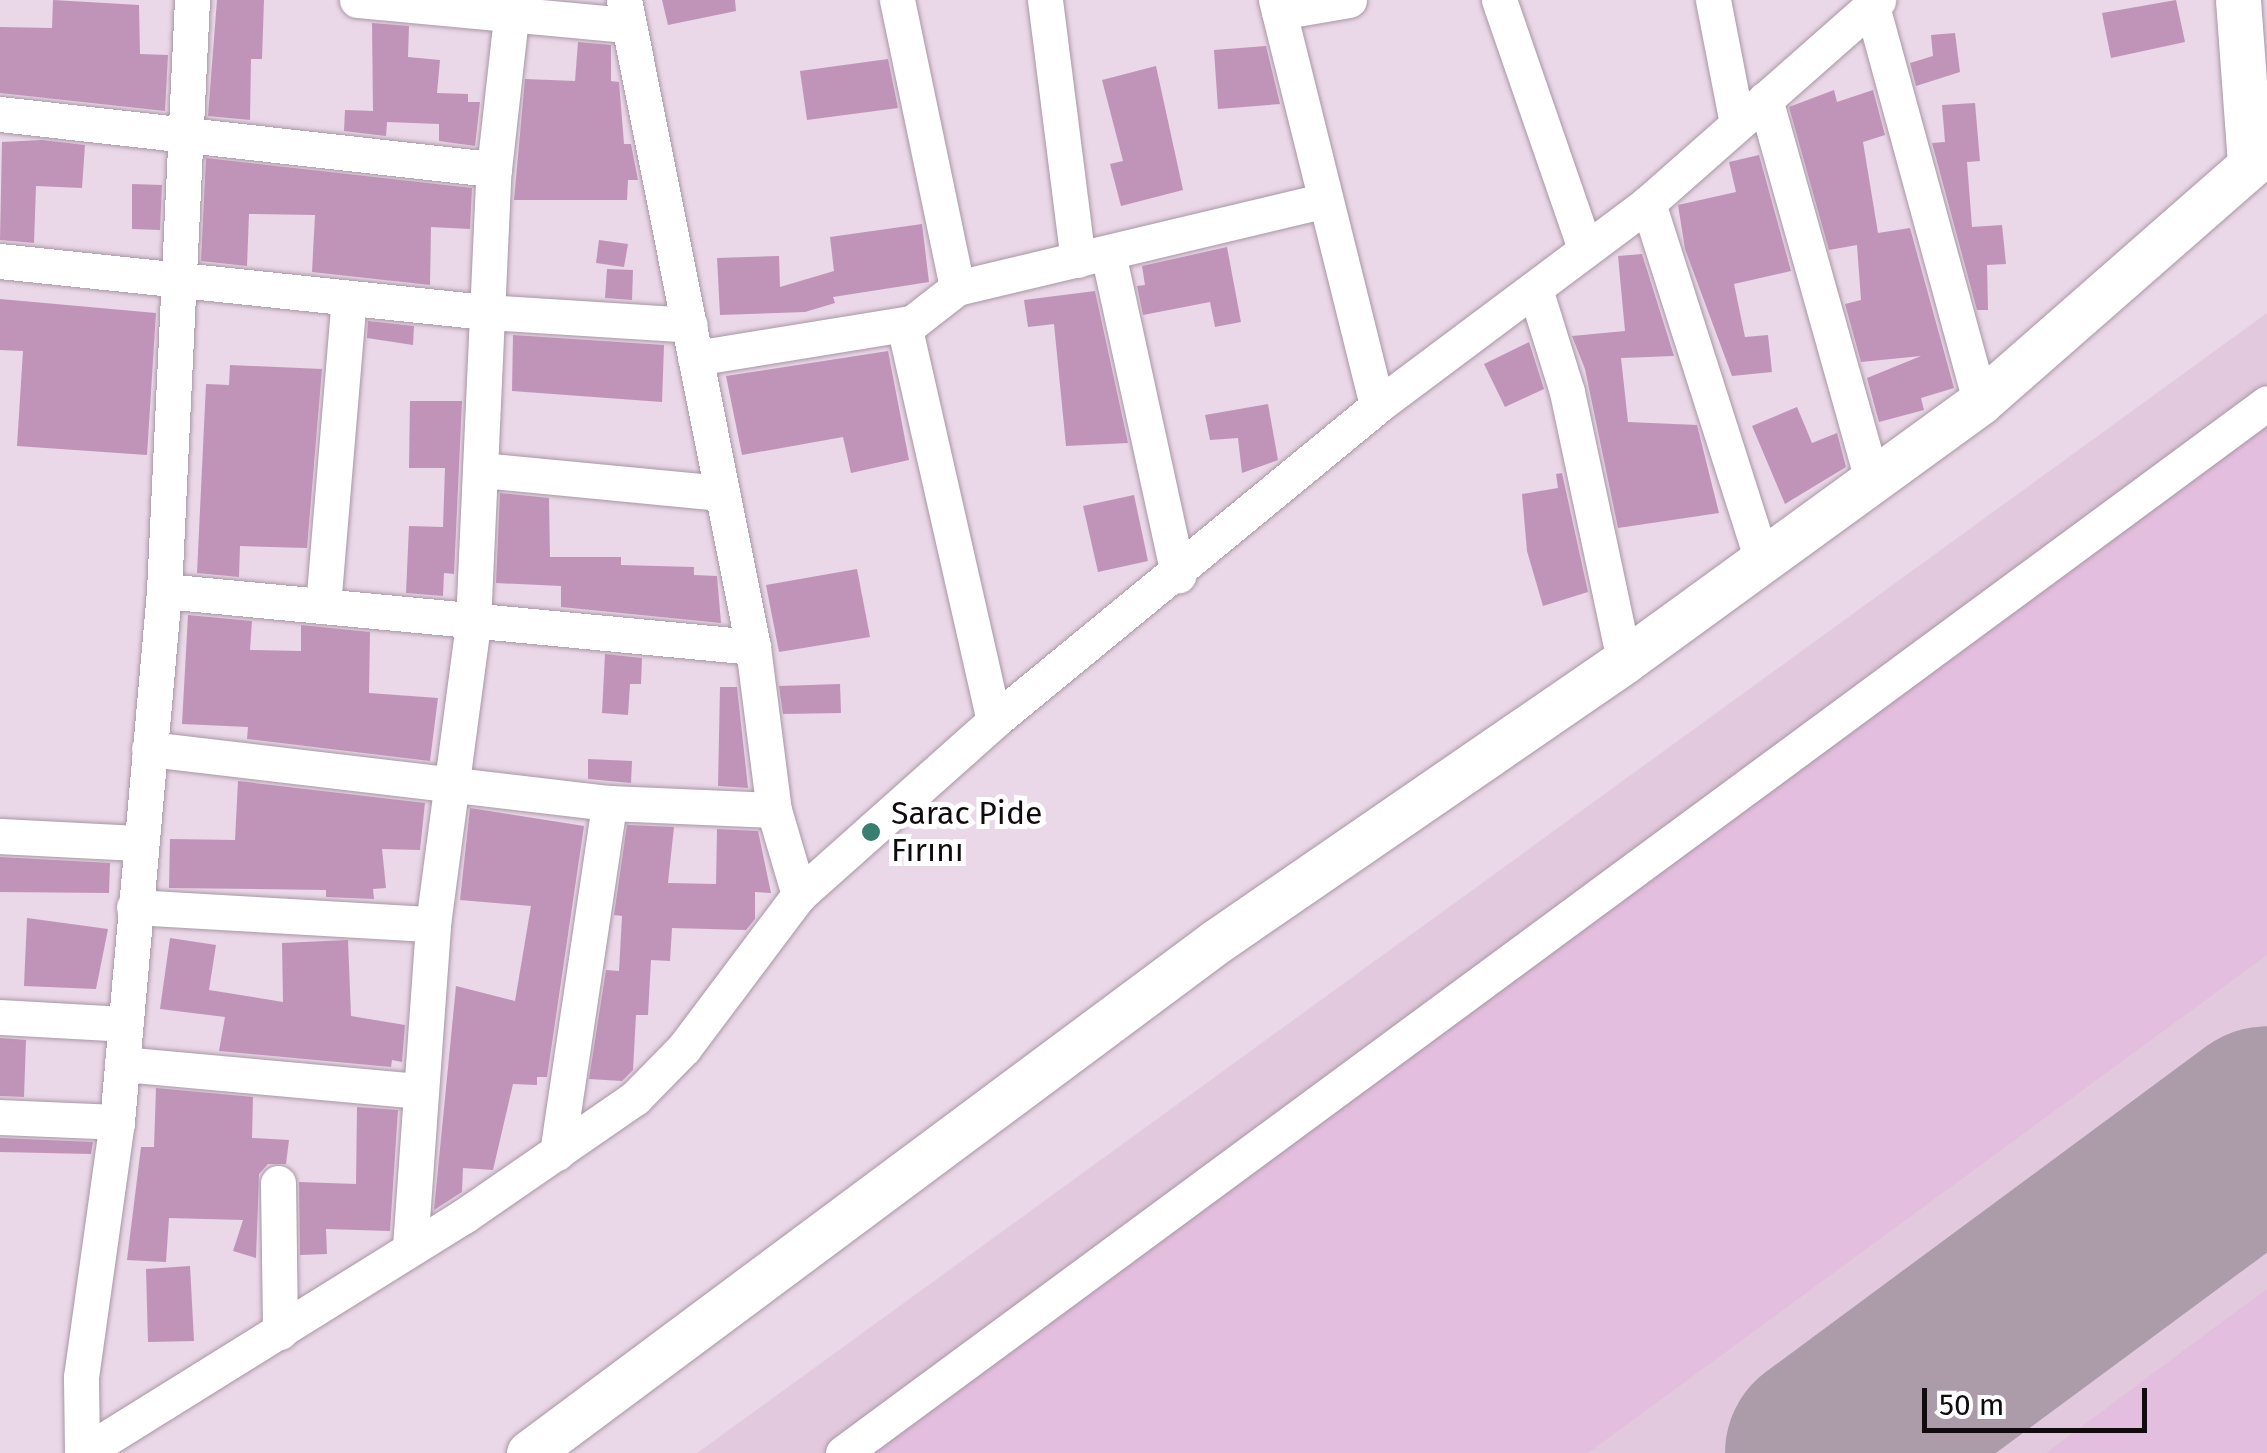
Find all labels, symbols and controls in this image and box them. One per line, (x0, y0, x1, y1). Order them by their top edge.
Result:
place label: Sarac Pide Fırını (891, 795, 1042, 870)
marker: Sarac Pide Fırını (860, 821, 882, 843)
scale bar (1927, 1368, 2152, 1430)
text: 50 m (1939, 1387, 2004, 1423)

